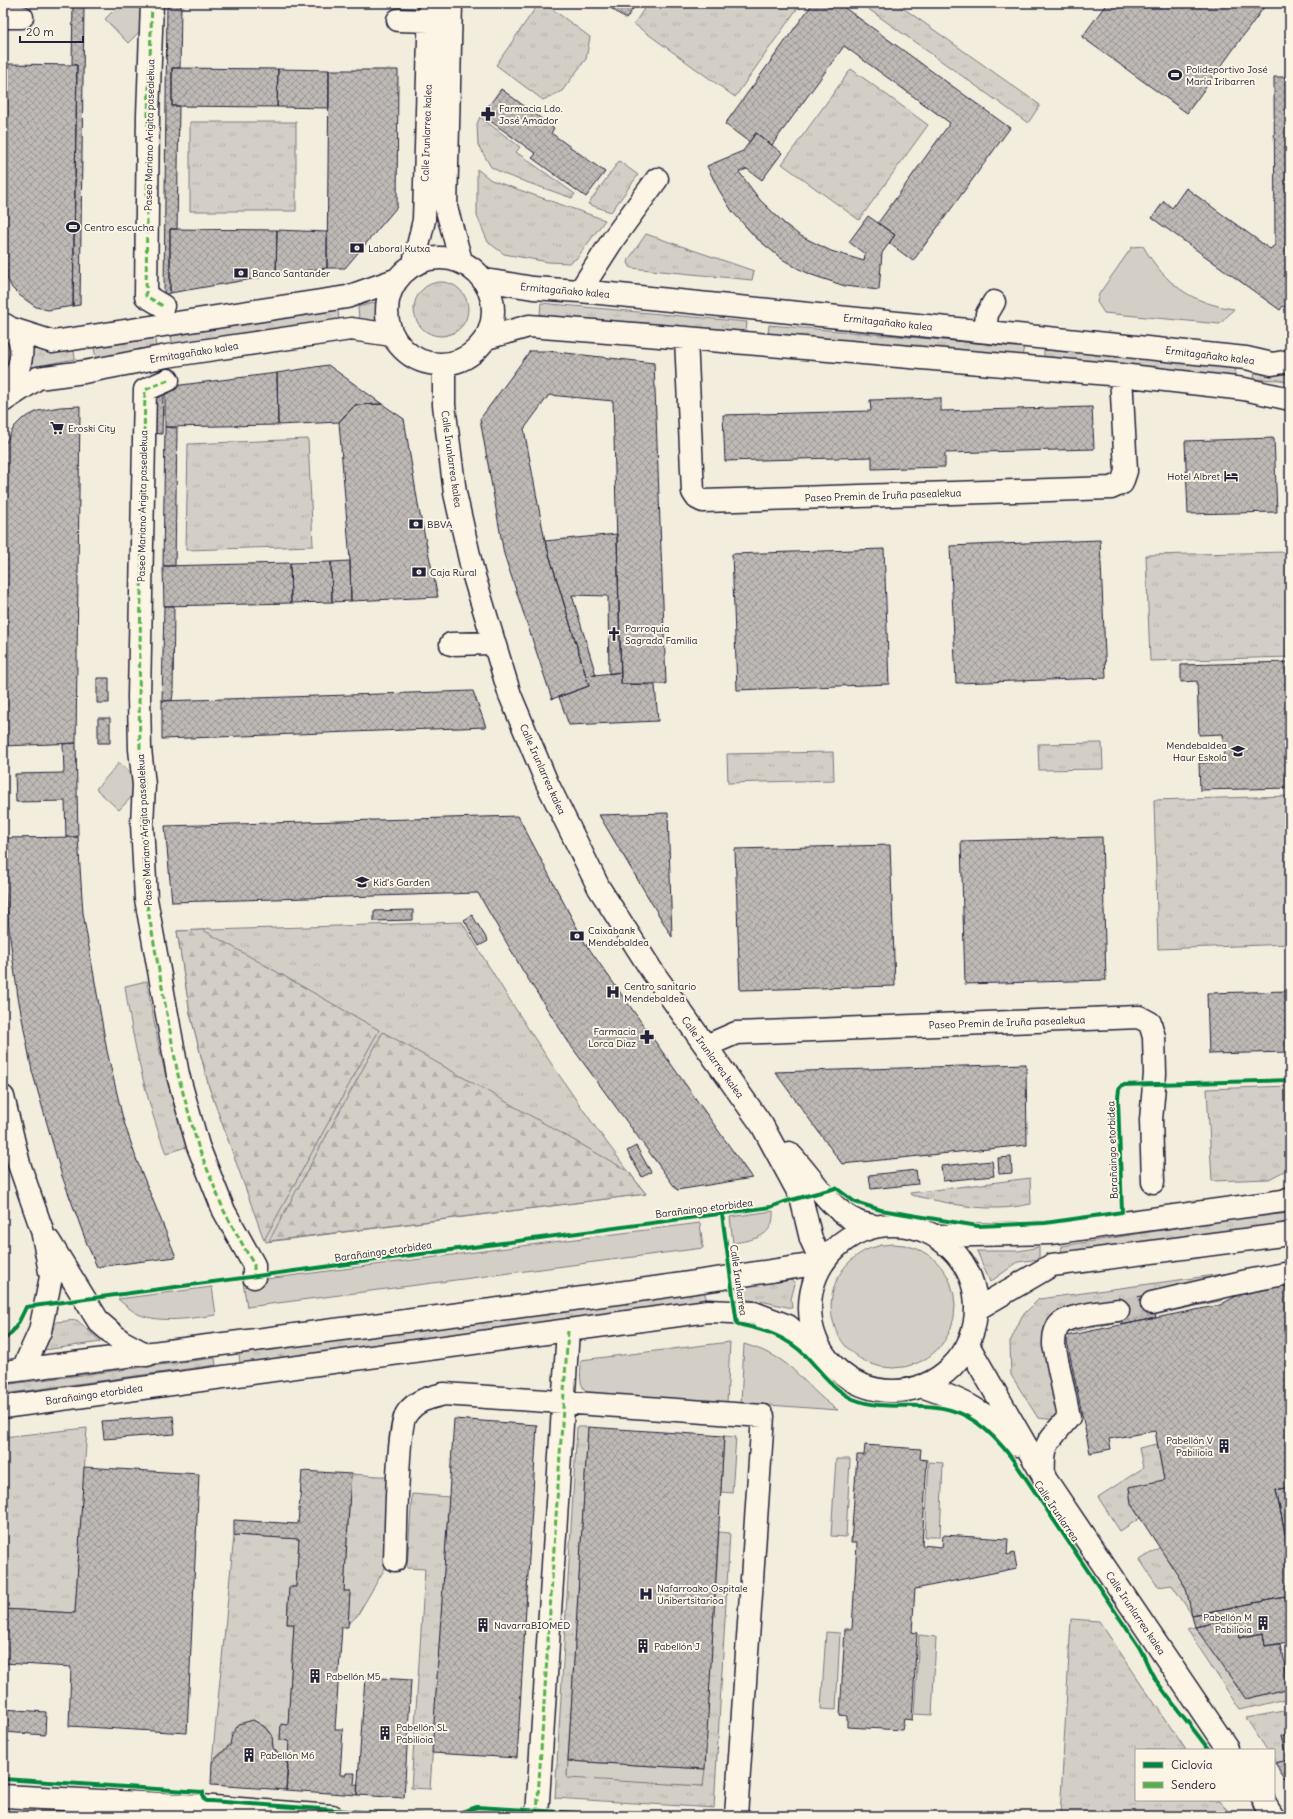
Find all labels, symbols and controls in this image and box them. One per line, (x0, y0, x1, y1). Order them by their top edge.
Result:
scale bar (20, 18, 83, 44)
text: 20 m (26, 24, 54, 39)
street label: Paseo Mariano Arigita pasealekua (142, 58, 157, 211)
place label: Polideportivo José María Iribarren (1186, 63, 1268, 88)
sports icon: Polideportivo José María Iribarren (1167, 67, 1183, 83)
street label: Calle Irunlarrea kalea (418, 84, 435, 182)
place label: Farmacia Ldo. José Amador (499, 102, 563, 127)
pharmacy icon: Farmacia Ldo. José Amador (480, 106, 496, 122)
sports icon: Centro escucha (65, 219, 81, 235)
place label: Centro escucha (84, 221, 154, 234)
bank icon: Laboral Kutxa (349, 240, 365, 256)
place label: Laboral Kutxa (368, 242, 431, 255)
bank icon: Banco Santander (233, 265, 249, 281)
place label: Banco Santander (252, 267, 330, 280)
street label: Ermitagañako kalea (520, 280, 611, 301)
street label: Ermitagañako kalea (843, 311, 934, 334)
street label: Ermitagañako kalea (149, 339, 240, 366)
street label: Ermitagañako kalea (1165, 344, 1256, 367)
street label: Calle Irunlarrea kalea (438, 410, 465, 509)
supermarket icon: Eroski City (49, 420, 65, 436)
place label: Eroski City (68, 422, 116, 435)
street label: Paseo Mariano Arigita pasealekua (135, 429, 150, 582)
hotel icon: Hotel Albret (1223, 468, 1239, 484)
place label: Hotel Albret (1167, 470, 1221, 483)
street label: Paseo Premin de Iruña pasealekua (804, 486, 962, 505)
bank icon: BBVA (408, 516, 424, 532)
place label: BBVA (427, 518, 453, 531)
bank icon: Caja Rural (411, 564, 427, 580)
place label: Caja Rural (430, 566, 477, 579)
place label: Parroquia Sagrada Familia (625, 622, 698, 647)
church icon: Parroquia Sagrada Familia (606, 626, 622, 642)
street label: Calle Irunlarrea kalea (517, 722, 568, 817)
place label: Mendebaldea Haur Eskola (1166, 739, 1227, 764)
school or university icon: Mendebaldea Haur Eskola (1230, 743, 1246, 759)
street label: Paseo Mariano Arigita pasealekua (134, 753, 155, 906)
school or university icon: Kid's Garden (354, 874, 370, 890)
place label: Kid's Garden (373, 876, 430, 889)
place label: Caixabank Mendebaldea (588, 924, 649, 949)
bank icon: Caixabank Mendebaldea (569, 928, 585, 944)
place label: Centro sanitario Mendebaldea (624, 980, 696, 1005)
hospital icon: Centro sanitario Mendebaldea (605, 984, 621, 1000)
street label: Paseo Premin de Iruña pasealekua (928, 1013, 1086, 1032)
street label: Calle Irunlarrea kalea (679, 1014, 747, 1101)
place label: Farmacia Lorca Díaz (588, 1025, 636, 1050)
pharmacy icon: Farmacia Lorca Díaz (639, 1029, 655, 1045)
street label: Barañaingo etorbidea (1104, 1100, 1121, 1199)
street label: Barañaingo etorbidea (655, 1196, 754, 1221)
street label: Barañaingo etorbidea (334, 1238, 433, 1265)
street label: Calle Irunlarrea (727, 1244, 750, 1317)
street label: Barañaingo etorbidea (45, 1381, 144, 1408)
place label: Pabellón V Pabilioia (1166, 1434, 1213, 1459)
building icon: Pabellón V Pabilioia (1216, 1438, 1232, 1454)
street label: Calle Irunlarrea (1031, 1478, 1082, 1545)
street label: Calle Irunlarrea kalea (1103, 1569, 1168, 1658)
place label: Nafarroako Ospitale Unibertsitarioa (657, 1582, 748, 1607)
hospital icon: Nafarroako Ospitale Unibertsitarioa (638, 1586, 654, 1602)
place label: Pabellón M Pabilioia (1203, 1611, 1252, 1636)
building icon: Pabellón M Pabilioia (1255, 1615, 1271, 1631)
building icon: NavarraBIOMED (475, 1617, 491, 1633)
place label: NavarraBIOMED (494, 1619, 570, 1632)
building icon: Pabellón J (635, 1638, 651, 1654)
place label: Pabellón J (654, 1640, 700, 1653)
building icon: Pabellón M5 (307, 1668, 323, 1684)
place label: Pabellón M5 (326, 1670, 381, 1683)
place label: Pabellón SL Pabilioia (396, 1721, 448, 1746)
building icon: Pabellón SL Pabilioia (377, 1725, 393, 1741)
building icon: Pabellón M6 (241, 1747, 257, 1763)
place label: Pabellón M6 (260, 1749, 315, 1762)
legend (1135, 1749, 1275, 1801)
text: Ciclovía (1171, 1757, 1213, 1772)
text: Sendero (1171, 1777, 1216, 1792)

